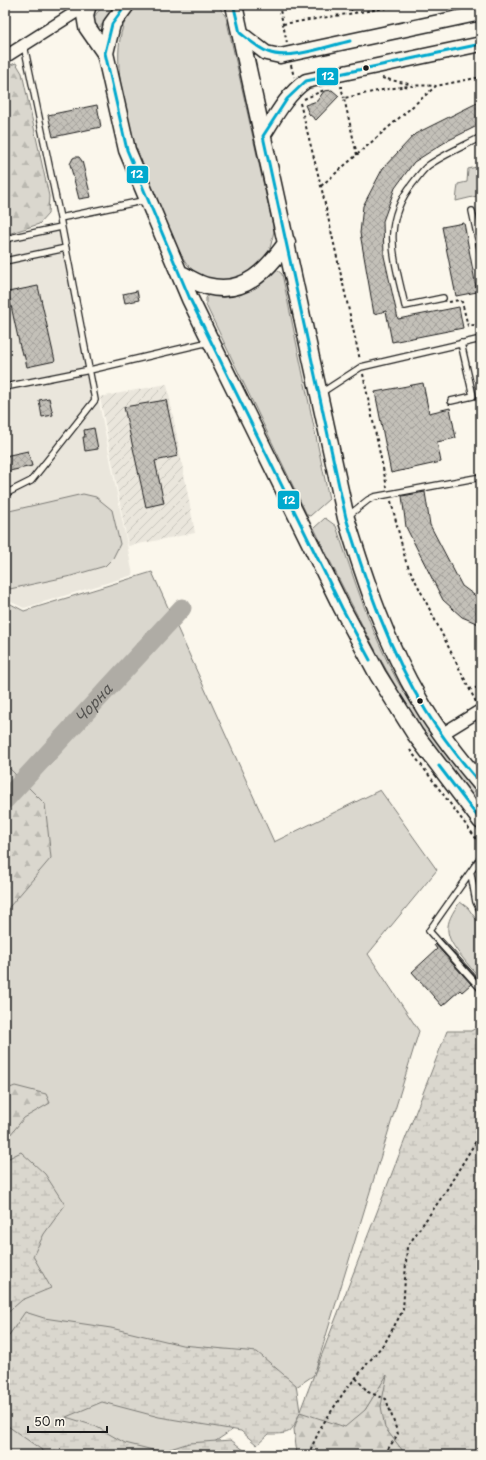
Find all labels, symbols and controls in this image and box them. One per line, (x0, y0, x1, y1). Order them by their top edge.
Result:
unlabelled marker (361, 63, 371, 73)
line badge: 12 (316, 67, 339, 86)
text: 12 (322, 67, 335, 84)
line badge: 12 (126, 165, 149, 184)
text: 12 (131, 165, 144, 182)
line badge: 12 (277, 490, 300, 510)
text: 12 (283, 491, 296, 508)
water label: Чорна (68, 677, 117, 728)
unlabelled marker (415, 696, 425, 706)
scale bar (28, 1408, 107, 1434)
text: 50 m (34, 1412, 65, 1430)

